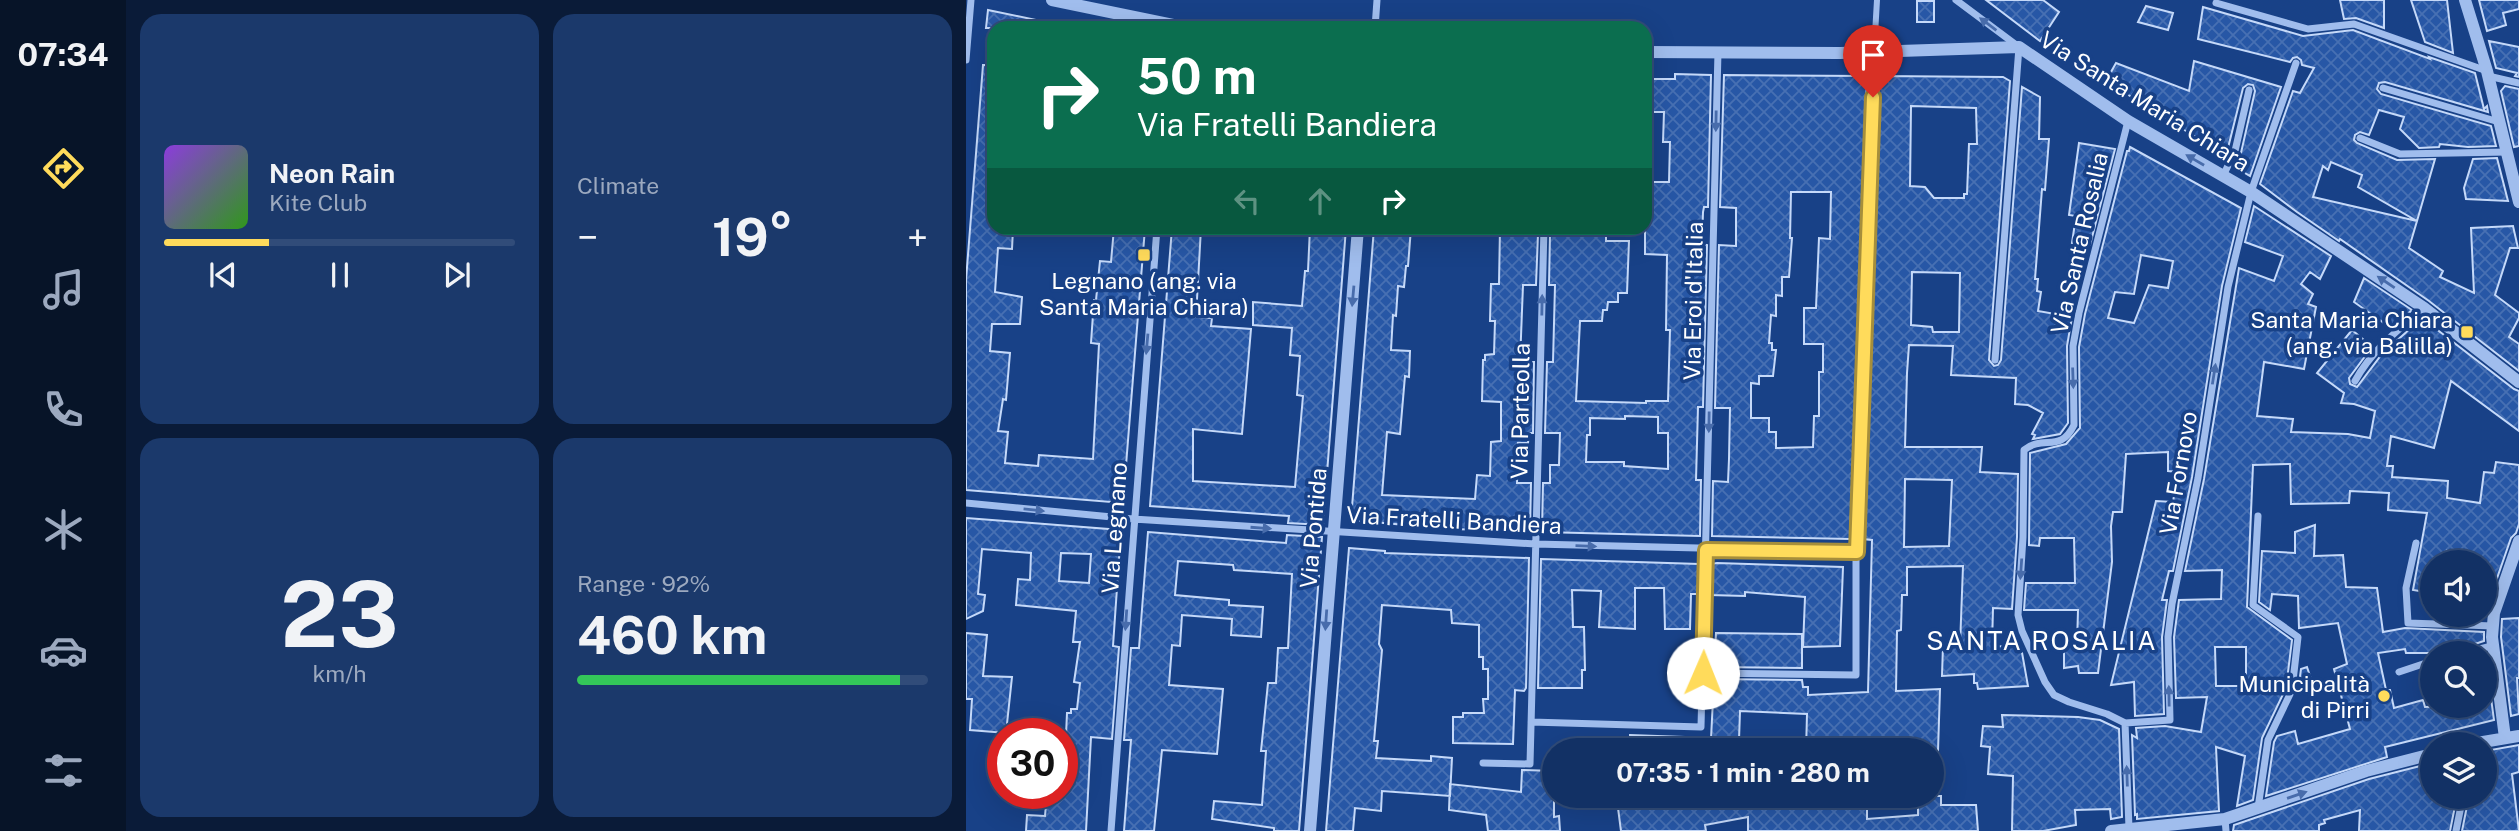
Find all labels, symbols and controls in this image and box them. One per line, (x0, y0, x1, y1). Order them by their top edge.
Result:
one-way arrow (1979, 17, 1997, 31)
pin (1843, 25, 1903, 97)
street label: Via Santa Maria Chiara (2035, 25, 2255, 177)
text: 07:34 (18, 36, 108, 73)
icon: arrive (1854, 36, 1892, 74)
text: 50 m (1137, 47, 1257, 105)
icon: right (1022, 49, 1113, 140)
text: Via Fratelli Bandiera (1137, 106, 1437, 143)
one-way arrow (1711, 110, 1722, 132)
icon: directions (39, 144, 88, 193)
street label: Via Santa Rosalia (2045, 150, 2113, 336)
one-way arrow (2185, 153, 2204, 166)
text: Neon Rain (269, 158, 395, 189)
text: Climate (577, 172, 659, 199)
icon: left (1228, 182, 1266, 220)
icon: ahead (1301, 182, 1339, 220)
icon: right (1374, 182, 1412, 220)
text: Kite Club (269, 189, 367, 216)
text: 19° (712, 207, 793, 268)
text: − (577, 215, 598, 260)
text: + (907, 215, 928, 260)
street label: Via Eroi d'Italia (1678, 221, 1708, 381)
marker: Legnano (ang. via Santa Maria Chiara) (1136, 247, 1152, 263)
icon: previous (204, 256, 242, 294)
icon: pause (321, 256, 359, 294)
icon: next (438, 256, 476, 294)
icon: music (39, 265, 88, 314)
place label: Legnano (ang. via Santa Maria Chiara) (1039, 267, 1249, 320)
one-way arrow (2376, 276, 2396, 289)
one-way arrow (1347, 285, 1358, 307)
one-way arrow (1536, 293, 1547, 315)
place label: Santa Maria Chiara (ang. via Balilla) (2250, 306, 2453, 359)
marker: Santa Maria Chiara (ang. via Balilla) (2459, 324, 2475, 340)
one-way arrow (1141, 334, 1152, 356)
street label: Via Parteolla (1505, 343, 1535, 479)
one-way arrow (2209, 363, 2220, 385)
one-way arrow (2067, 368, 2079, 390)
icon: phone (39, 385, 88, 434)
street label: Via Fornovo (2154, 409, 2202, 537)
one-way arrow (1703, 411, 1715, 433)
street label: Via Legnano (1096, 461, 1132, 595)
street label: Via Pontida (1294, 467, 1332, 589)
street label: Via Fratelli Bandiera (1346, 501, 1562, 539)
one-way arrow (1023, 504, 1045, 515)
icon: climate (39, 505, 88, 554)
one-way arrow (1250, 523, 1272, 534)
one-way arrow (1575, 540, 1597, 552)
map controls (2420, 550, 2497, 809)
button: sound (2420, 550, 2497, 627)
one-way arrow (2015, 559, 2026, 581)
text: 23 (280, 561, 399, 667)
text: Range · 92% (577, 570, 710, 597)
text: 460 km (577, 605, 767, 666)
one-way arrow (1120, 609, 1131, 631)
one-way arrow (1320, 609, 1331, 631)
district label: SANTA ROSALIA (1926, 625, 2158, 656)
icon: car (39, 626, 88, 675)
position arrow (1666, 636, 1740, 710)
button: search (2420, 641, 2497, 718)
text: km/h (312, 660, 367, 687)
place label: Municipalità di Pirri (2239, 670, 2370, 723)
one-way arrow (2163, 685, 2175, 707)
marker: Municipalità di Pirri (2376, 688, 2392, 704)
speed limit sign: 30 (987, 718, 1078, 809)
button: layers (2420, 732, 2497, 809)
icon: filters (39, 746, 88, 795)
text: 07:35 · 1 min · 280 m (1616, 757, 1870, 788)
one-way arrow (2121, 765, 2133, 787)
one-way arrow (2287, 789, 2308, 800)

